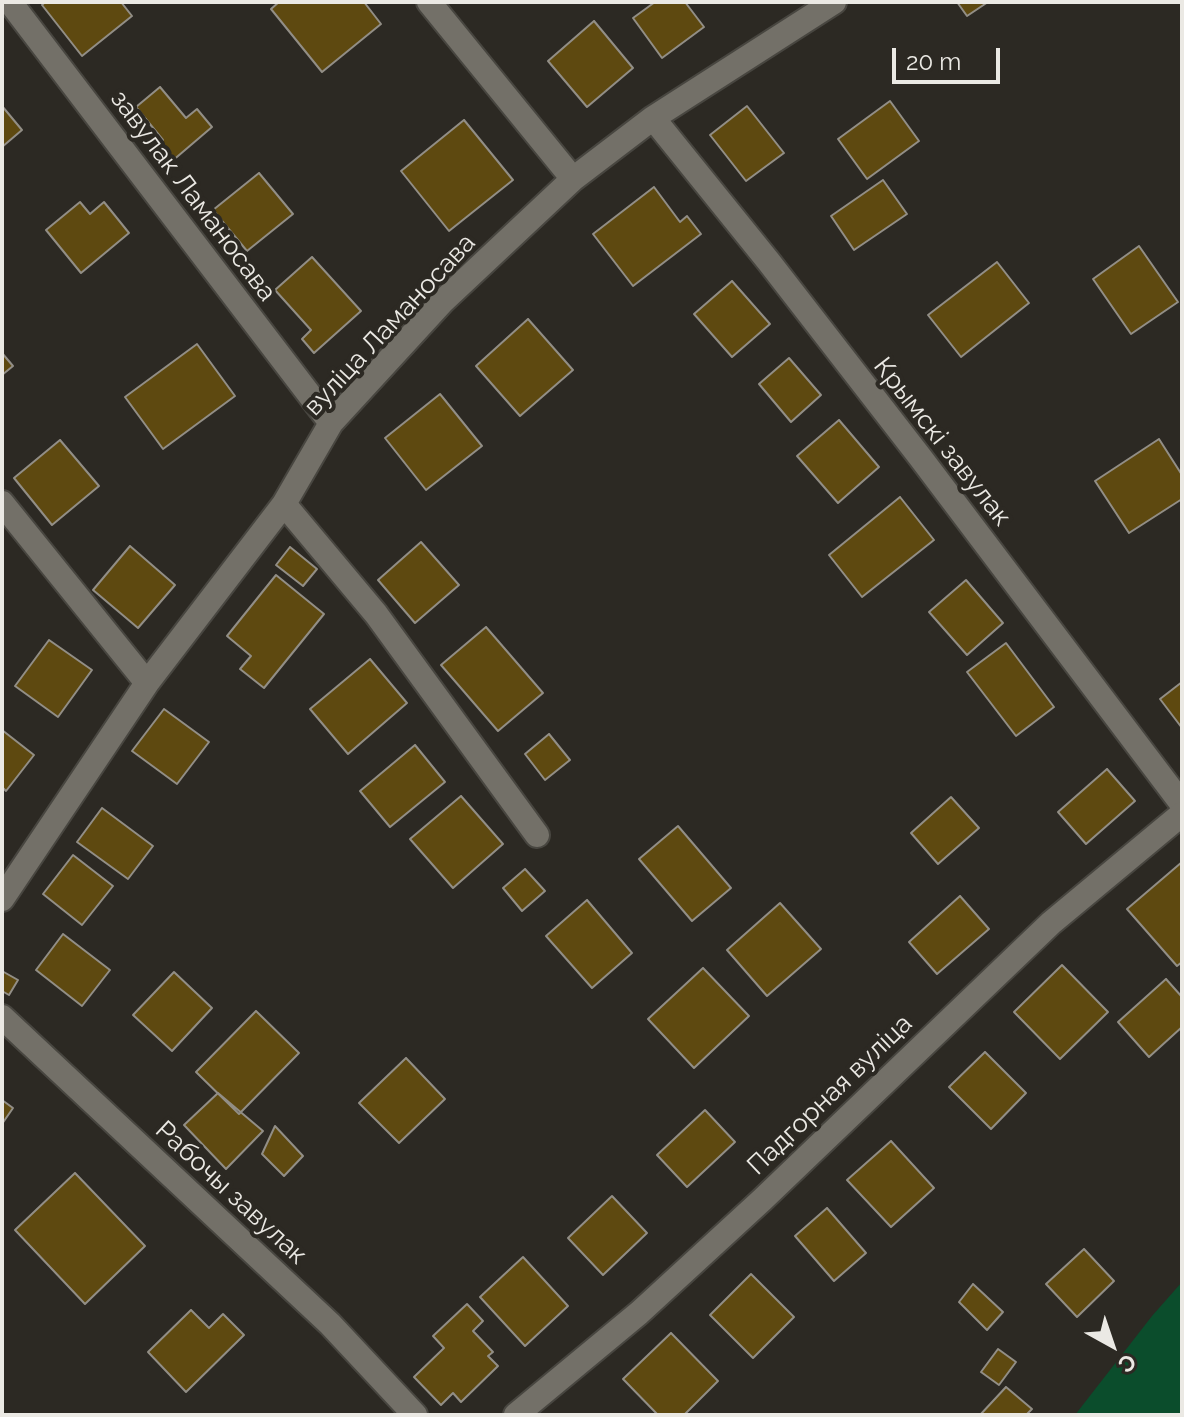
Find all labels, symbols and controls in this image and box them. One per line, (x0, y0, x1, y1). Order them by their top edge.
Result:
scale bar (896, 32, 1004, 82)
text: 20 m (906, 47, 961, 76)
street label: завулак Ламаносава (104, 84, 282, 308)
street label: вуліца Ламаносава (298, 228, 482, 422)
street label: Крымскі завулак (867, 352, 1017, 532)
street label: Падгорная вуліца (741, 1008, 919, 1182)
street label: Рабочы завулак (149, 1115, 313, 1271)
north arrow (1072, 1305, 1152, 1385)
text: С (1113, 1349, 1142, 1378)

